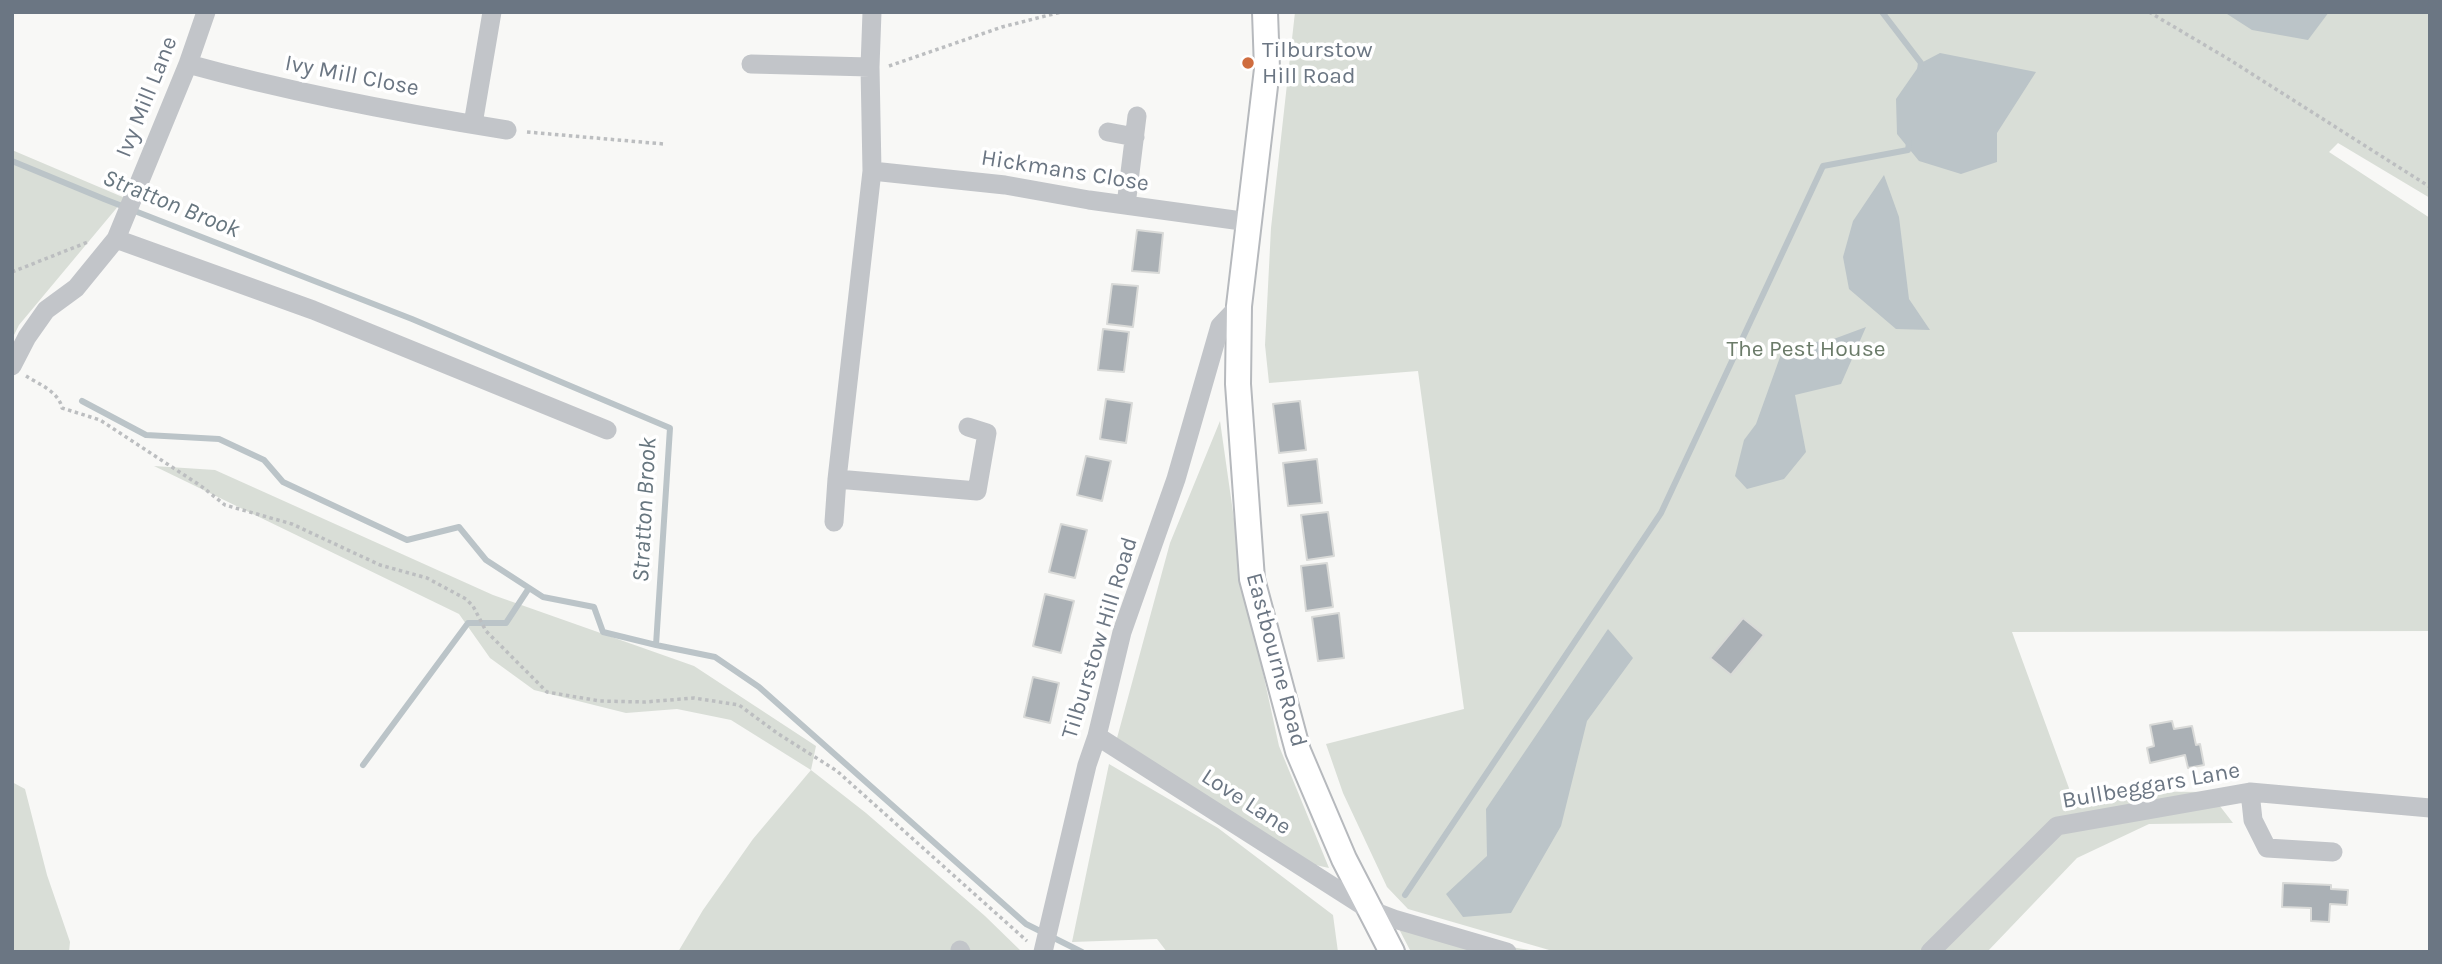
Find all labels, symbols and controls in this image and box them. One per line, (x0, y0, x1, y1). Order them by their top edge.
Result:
street label: Ivy Mill Lane (110, 33, 184, 161)
place label: Tilburstow Hill Road (1262, 36, 1373, 90)
street label: Ivy Mill Close (283, 49, 421, 103)
marker: Tilburstow Hill Road (1240, 55, 1256, 71)
street label: Hickmans Close (979, 144, 1151, 198)
water label: Stratton Brook (98, 163, 244, 245)
park label: The Pest House (1726, 335, 1886, 363)
water label: Stratton Brook (627, 437, 663, 583)
street label: Tilburstow Hill Road (1056, 534, 1144, 742)
street label: Eastbourne Road (1240, 570, 1312, 750)
street label: Bullbeggars Lane (2060, 757, 2242, 815)
street label: Love Lane (1196, 763, 1296, 841)

